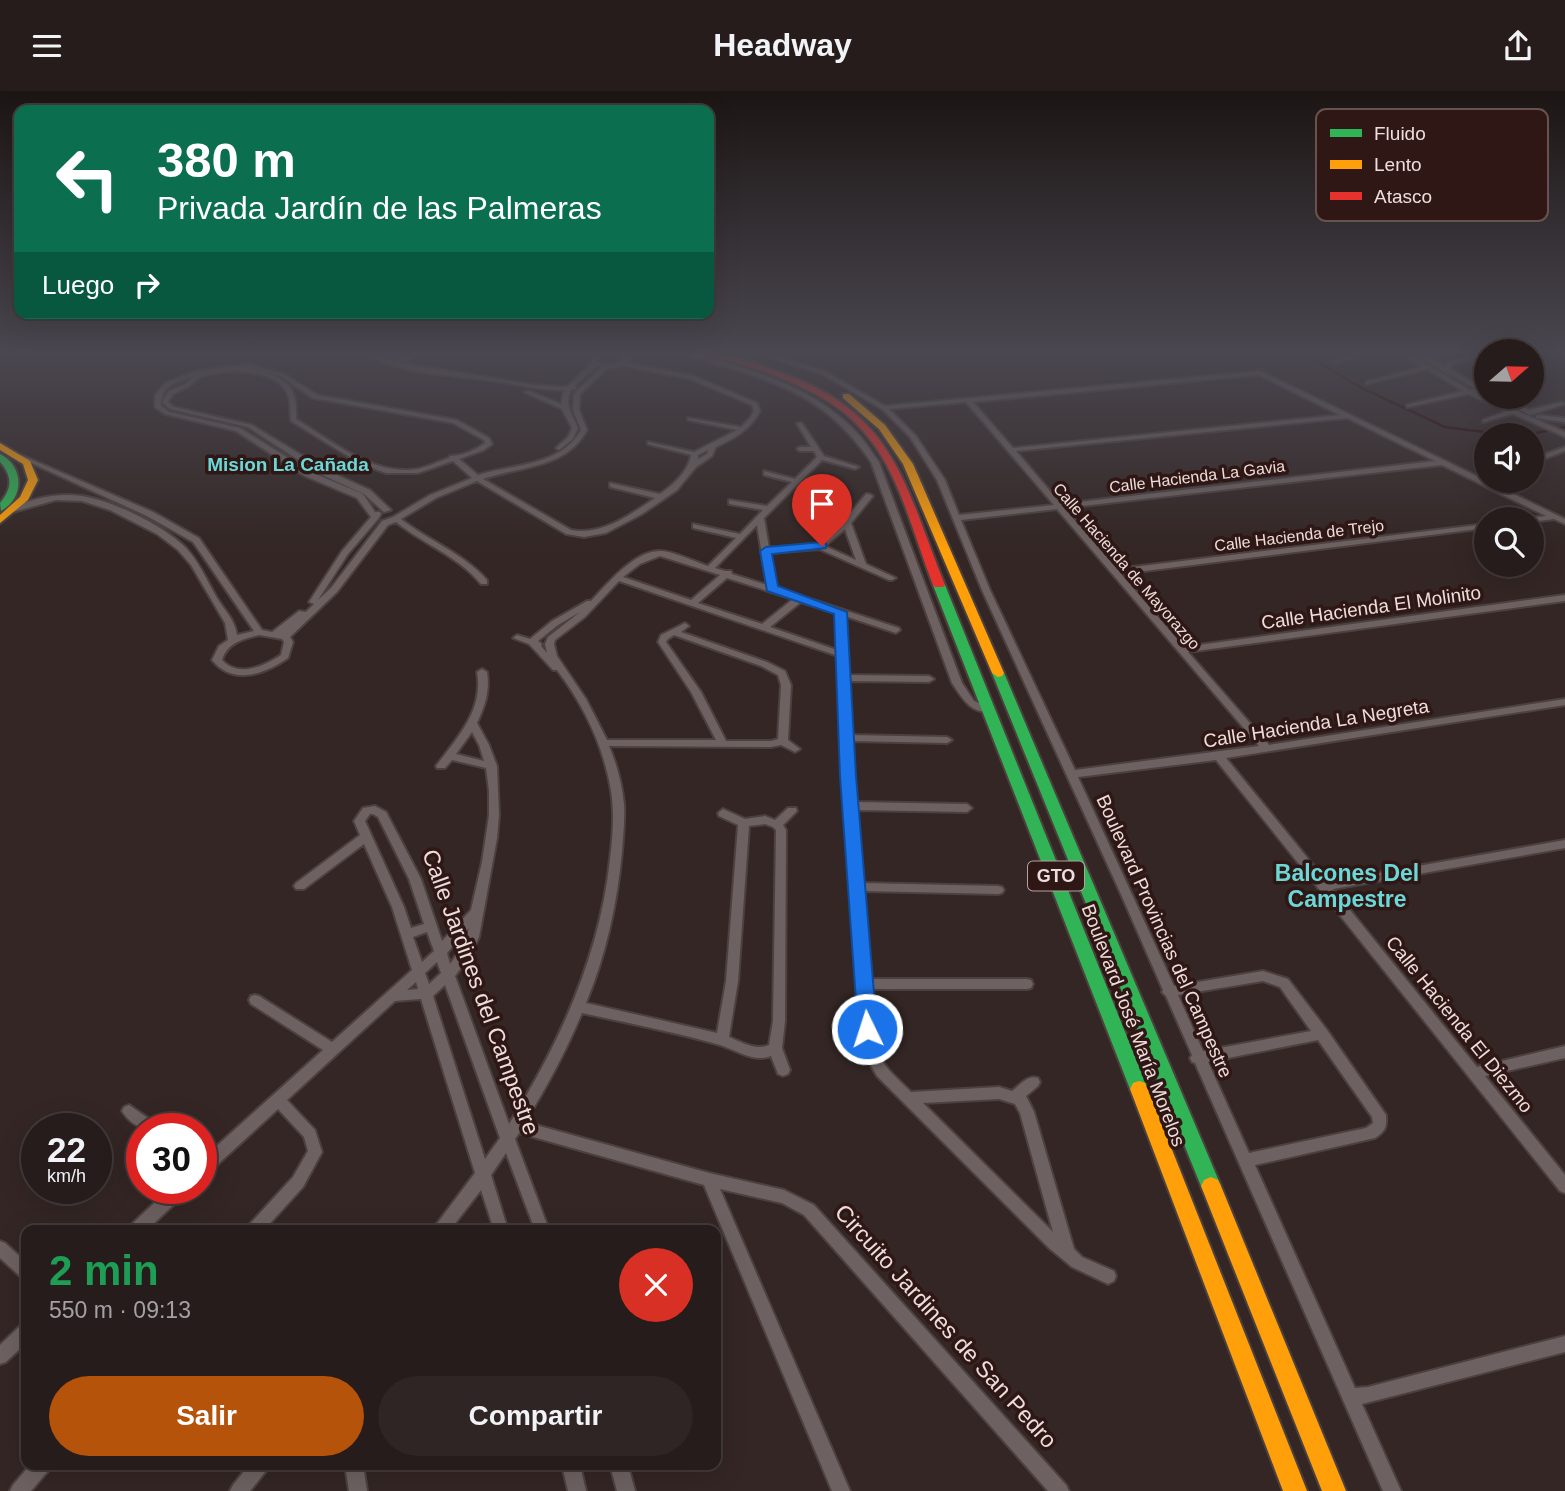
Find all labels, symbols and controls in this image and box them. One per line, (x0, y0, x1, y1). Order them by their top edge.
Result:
icon: menu (28, 27, 66, 65)
text: Headway (713, 27, 852, 63)
icon: share (1499, 27, 1537, 65)
legend (1316, 109, 1548, 221)
text: Fluido (1374, 123, 1426, 144)
icon: left (42, 133, 133, 224)
text: 380 m (157, 133, 296, 187)
text: Lento (1374, 154, 1422, 175)
text: Atasco (1374, 186, 1432, 207)
text: Privada Jardín de las Palmeras (157, 190, 602, 226)
icon: right (128, 266, 166, 304)
text: Luego (42, 270, 114, 300)
north arrow (1474, 339, 1544, 409)
map controls (1474, 339, 1544, 577)
button: sound (1474, 423, 1544, 493)
district label: Mision La Cañada (207, 454, 369, 475)
street label: Calle Hacienda La Gavia (1108, 457, 1286, 496)
pin (792, 474, 852, 546)
street label: Calle Hacienda de Mayorazgo (1050, 480, 1203, 653)
icon: arrive (803, 485, 841, 523)
button: search (1474, 507, 1544, 577)
street label: Calle Hacienda de Trejo (1213, 517, 1385, 554)
street label: Calle Hacienda El Molinito (1260, 582, 1482, 633)
street label: Calle Hacienda La Negreta (1202, 695, 1431, 752)
street label: Boulevard Provincias del Campestre (1092, 792, 1237, 1081)
street label: Calle Jardines del Campestre (417, 846, 545, 1138)
district label: Balcones Del Campestre (1275, 860, 1419, 912)
road number: GTO (1028, 861, 1084, 891)
street label: Boulevard José María Morelos (1078, 901, 1190, 1149)
street label: Calle Hacienda El Diezmo (1382, 932, 1537, 1117)
position arrow (830, 992, 904, 1066)
speed limit sign: 30 (126, 1113, 217, 1204)
text: 22 (47, 1130, 86, 1169)
text: km/h (47, 1166, 86, 1186)
street label: Circuito Jardines de San Pedro (830, 1199, 1062, 1453)
text: 2 min (49, 1247, 159, 1294)
button: close (619, 1248, 693, 1322)
text: 550 m · 09:13 (49, 1297, 191, 1323)
button: Salir (49, 1376, 364, 1456)
button: Compartir (378, 1376, 693, 1456)

